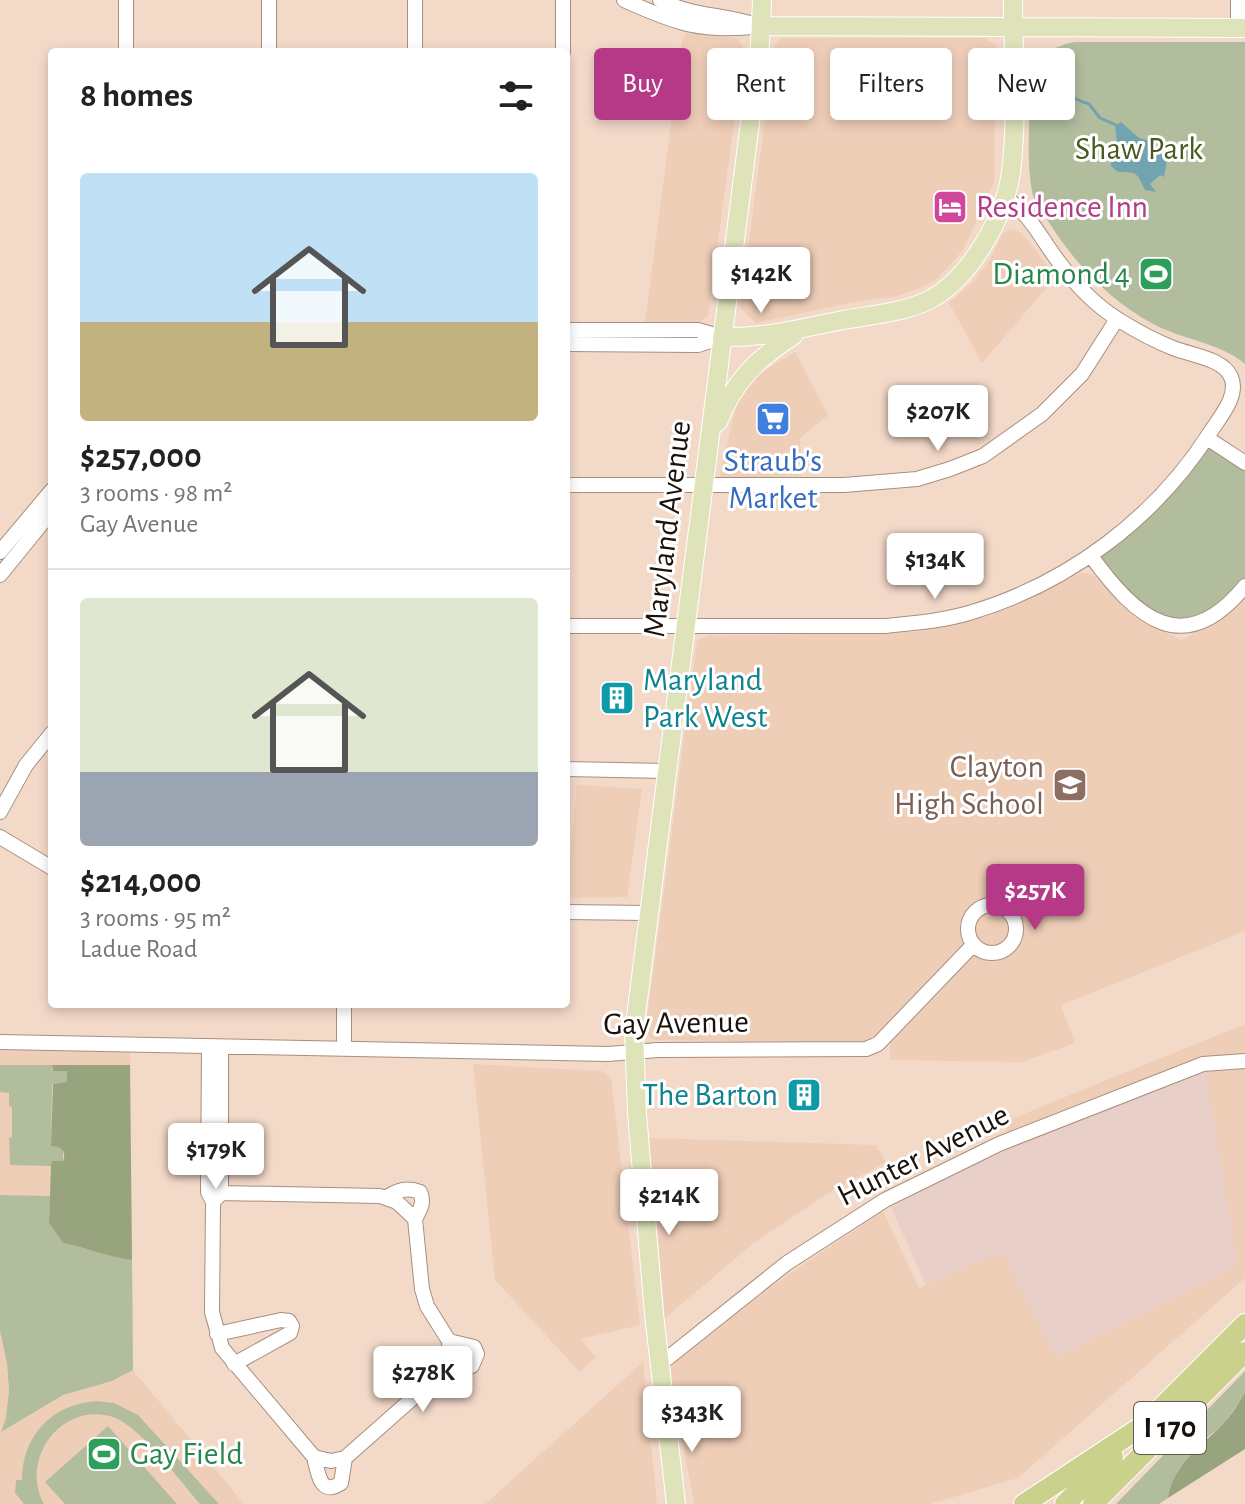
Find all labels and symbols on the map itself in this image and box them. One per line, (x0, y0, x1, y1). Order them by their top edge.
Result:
park label: Shaw Park (1075, 133, 1203, 165)
hotel icon: Residence Inn (931, 188, 969, 226)
place label: Residence Inn (976, 191, 1148, 223)
pin: $142K (705, 247, 817, 315)
sports icon: Diamond 4 (1137, 255, 1175, 293)
place label: Diamond 4 (992, 258, 1130, 290)
pin: $207K (882, 385, 994, 453)
supermarket icon: Straub's Market (754, 400, 792, 438)
street label: Maryland Avenue (638, 419, 696, 639)
place label: Straub's Market (724, 445, 822, 514)
pin: $134K (879, 533, 991, 601)
place label: Maryland Park West (643, 664, 767, 733)
building icon: Maryland Park West (598, 679, 636, 717)
place label: Clayton High School (894, 751, 1044, 820)
school or university icon: Clayton High School (1051, 766, 1089, 804)
pin: $257K (979, 864, 1091, 932)
street label: Gay Avenue (603, 1006, 749, 1040)
building icon: The Barton (785, 1076, 823, 1114)
place label: The Barton (642, 1079, 778, 1111)
street label: Hunter Avenue (832, 1098, 1014, 1212)
pin: $179K (160, 1123, 272, 1191)
pin: $214K (613, 1169, 725, 1237)
pin: $278K (367, 1346, 479, 1414)
pin: $343K (636, 1386, 748, 1454)
road number: I 170 (1134, 1402, 1206, 1454)
sports icon: Gay Field (85, 1435, 123, 1473)
place label: Gay Field (130, 1438, 243, 1470)

